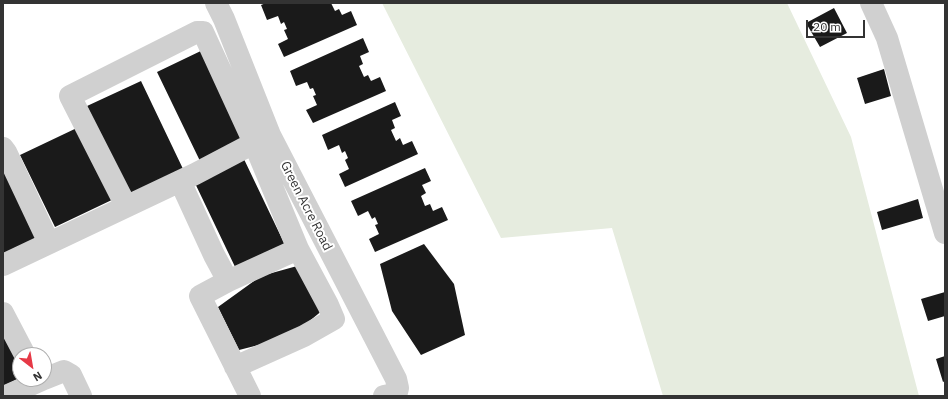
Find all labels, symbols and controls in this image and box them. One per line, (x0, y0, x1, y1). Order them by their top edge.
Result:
scale bar (808, 12, 867, 38)
text: 20 m (813, 19, 841, 34)
street label: Green Acre Road (277, 159, 335, 253)
north arrow (12, 347, 52, 387)
text: N (31, 368, 45, 384)

